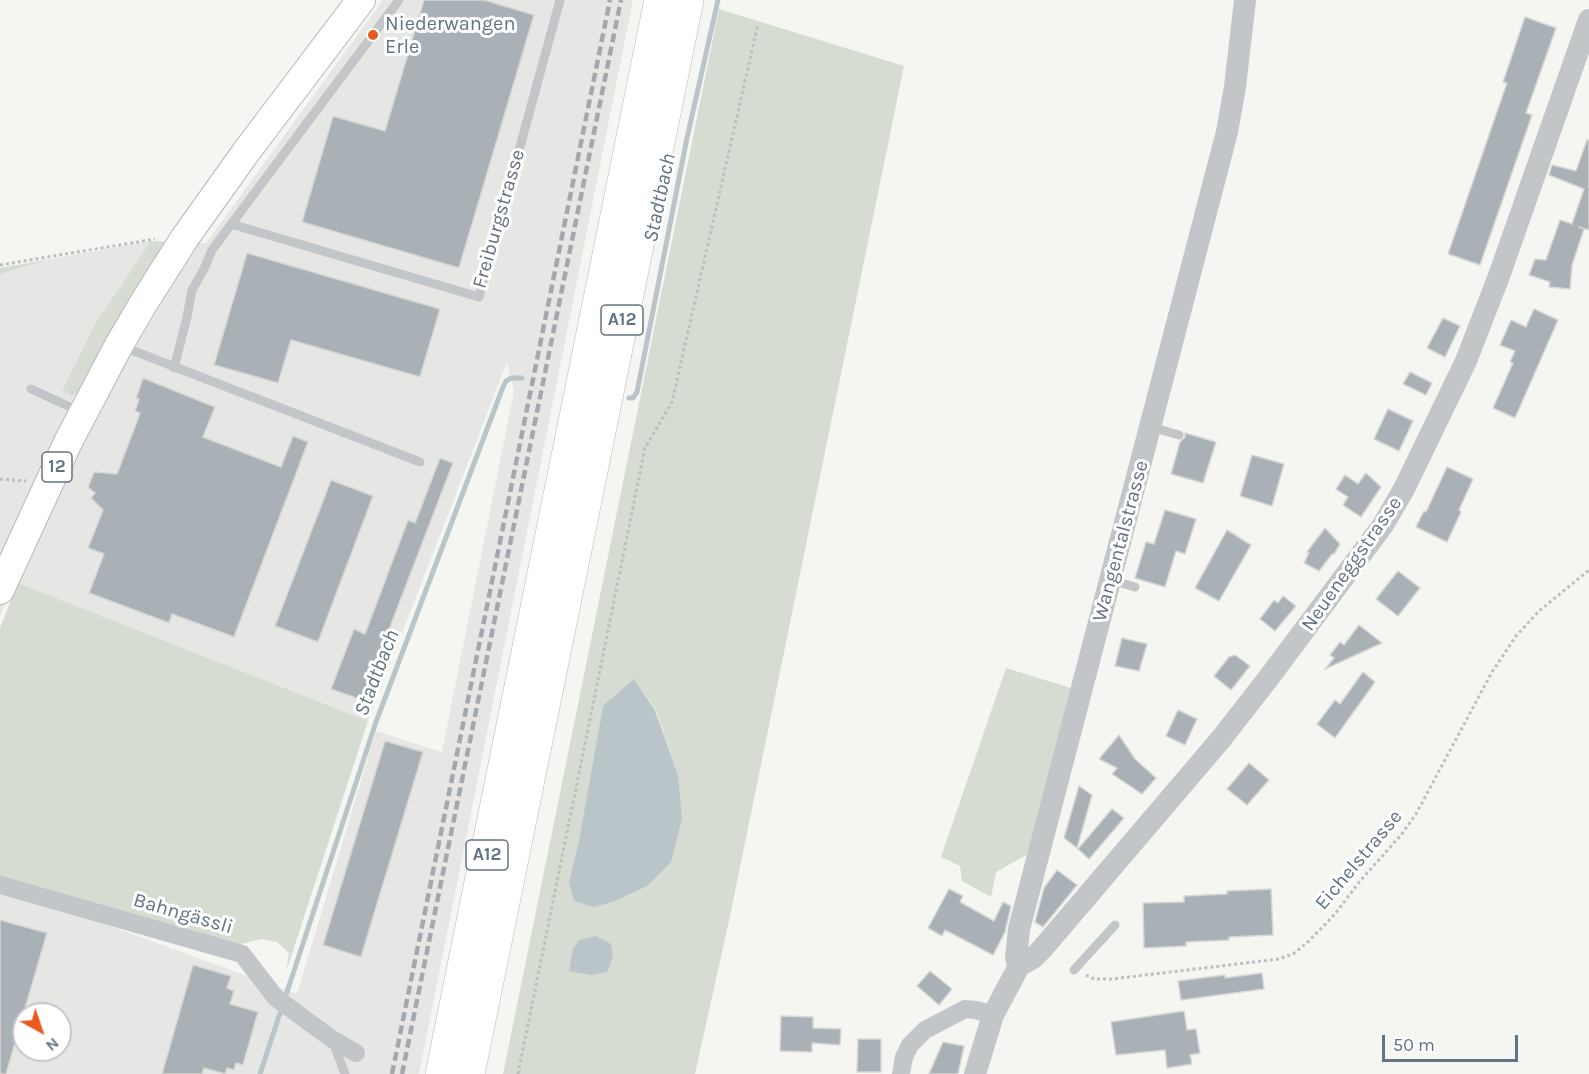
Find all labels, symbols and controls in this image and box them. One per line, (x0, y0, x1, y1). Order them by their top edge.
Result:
place label: Niederwangen Erle (385, 12, 515, 59)
marker: Niederwangen Erle (366, 28, 380, 42)
street label: Freiburgstrasse (468, 147, 530, 291)
water label: Stadtbach (638, 151, 682, 245)
road number: A12 (601, 305, 643, 335)
road number: 12 (42, 452, 72, 482)
street label: Wangentalstrasse (1088, 458, 1154, 624)
street label: Neueneggstrasse (1297, 492, 1407, 636)
water label: Stadtbach (349, 626, 405, 720)
street label: Eichelstrasse (1310, 805, 1408, 915)
road number: A12 (466, 840, 508, 870)
street label: Bahngässli (130, 888, 236, 940)
north arrow (12, 1002, 72, 1062)
scale bar (1385, 1023, 1522, 1061)
text: N (42, 1034, 63, 1056)
text: 50 m (1393, 1034, 1435, 1056)

